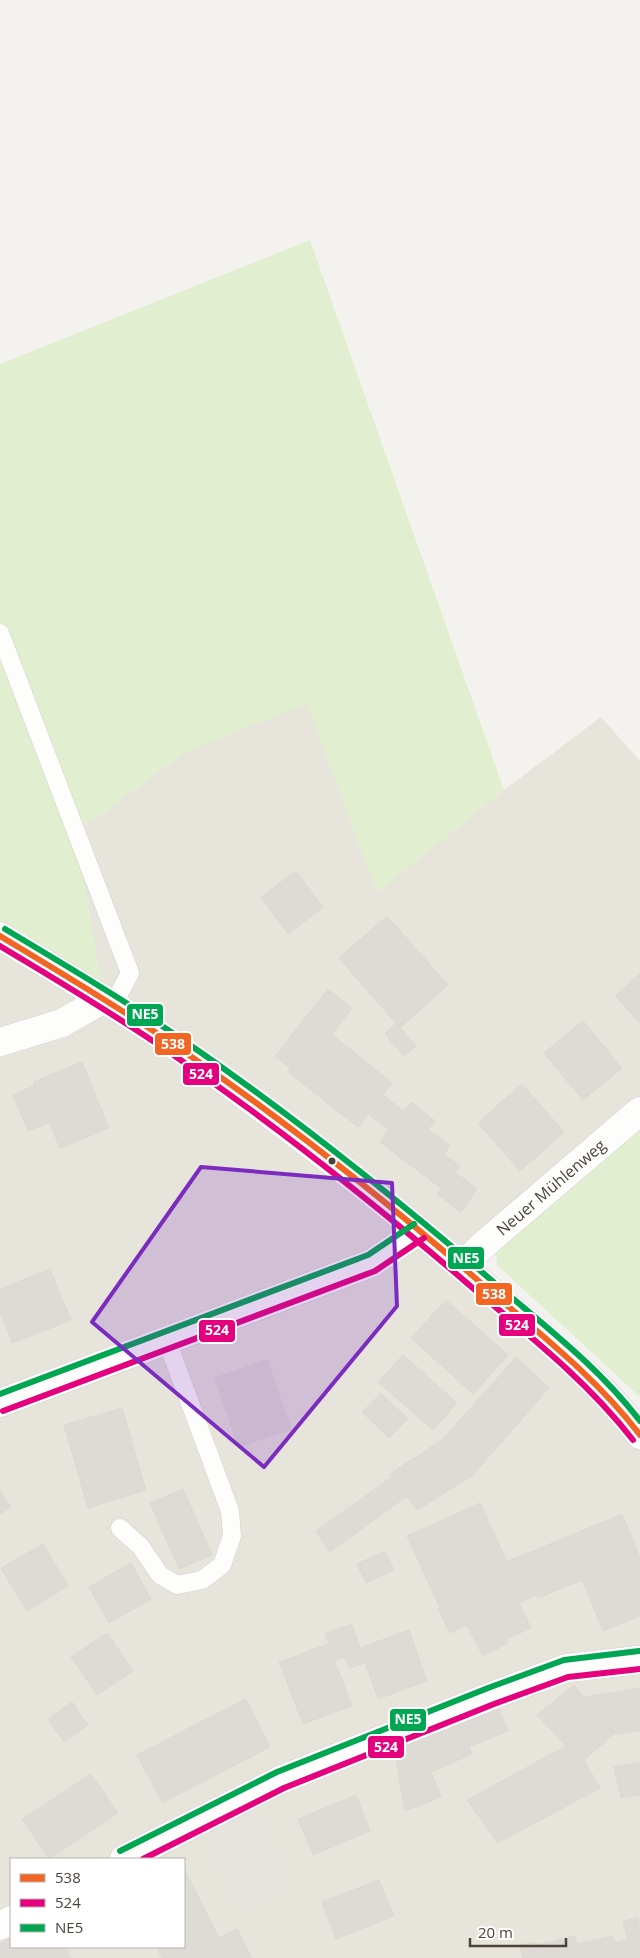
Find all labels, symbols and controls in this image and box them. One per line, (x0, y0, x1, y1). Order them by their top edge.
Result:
line badge: NE5 (126, 1003, 164, 1027)
text: NE5 (131, 1004, 159, 1023)
line badge: 538 (154, 1032, 192, 1056)
text: 538 (161, 1034, 185, 1053)
line badge: 524 (182, 1062, 220, 1086)
text: 524 (189, 1064, 213, 1083)
street label: Neuer Mühlenweg (491, 1134, 610, 1240)
unlabelled marker (327, 1156, 337, 1166)
line badge: NE5 (447, 1246, 485, 1270)
text: NE5 (452, 1248, 480, 1267)
line badge: 538 (475, 1282, 513, 1306)
text: 538 (482, 1284, 506, 1303)
line badge: 524 (498, 1313, 536, 1337)
text: 524 (505, 1315, 529, 1334)
line badge: 524 (198, 1319, 236, 1343)
text: 524 (205, 1320, 229, 1339)
line badge: NE5 (389, 1708, 427, 1732)
text: NE5 (394, 1709, 422, 1728)
line badge: 524 (367, 1735, 405, 1759)
text: 524 (374, 1737, 398, 1756)
legend (10, 1858, 185, 1948)
text: 538 (55, 1867, 81, 1887)
text: 524 (55, 1892, 81, 1912)
scale bar (470, 1916, 566, 1948)
text: NE5 (55, 1917, 83, 1937)
text: 20 m (478, 1922, 513, 1942)

